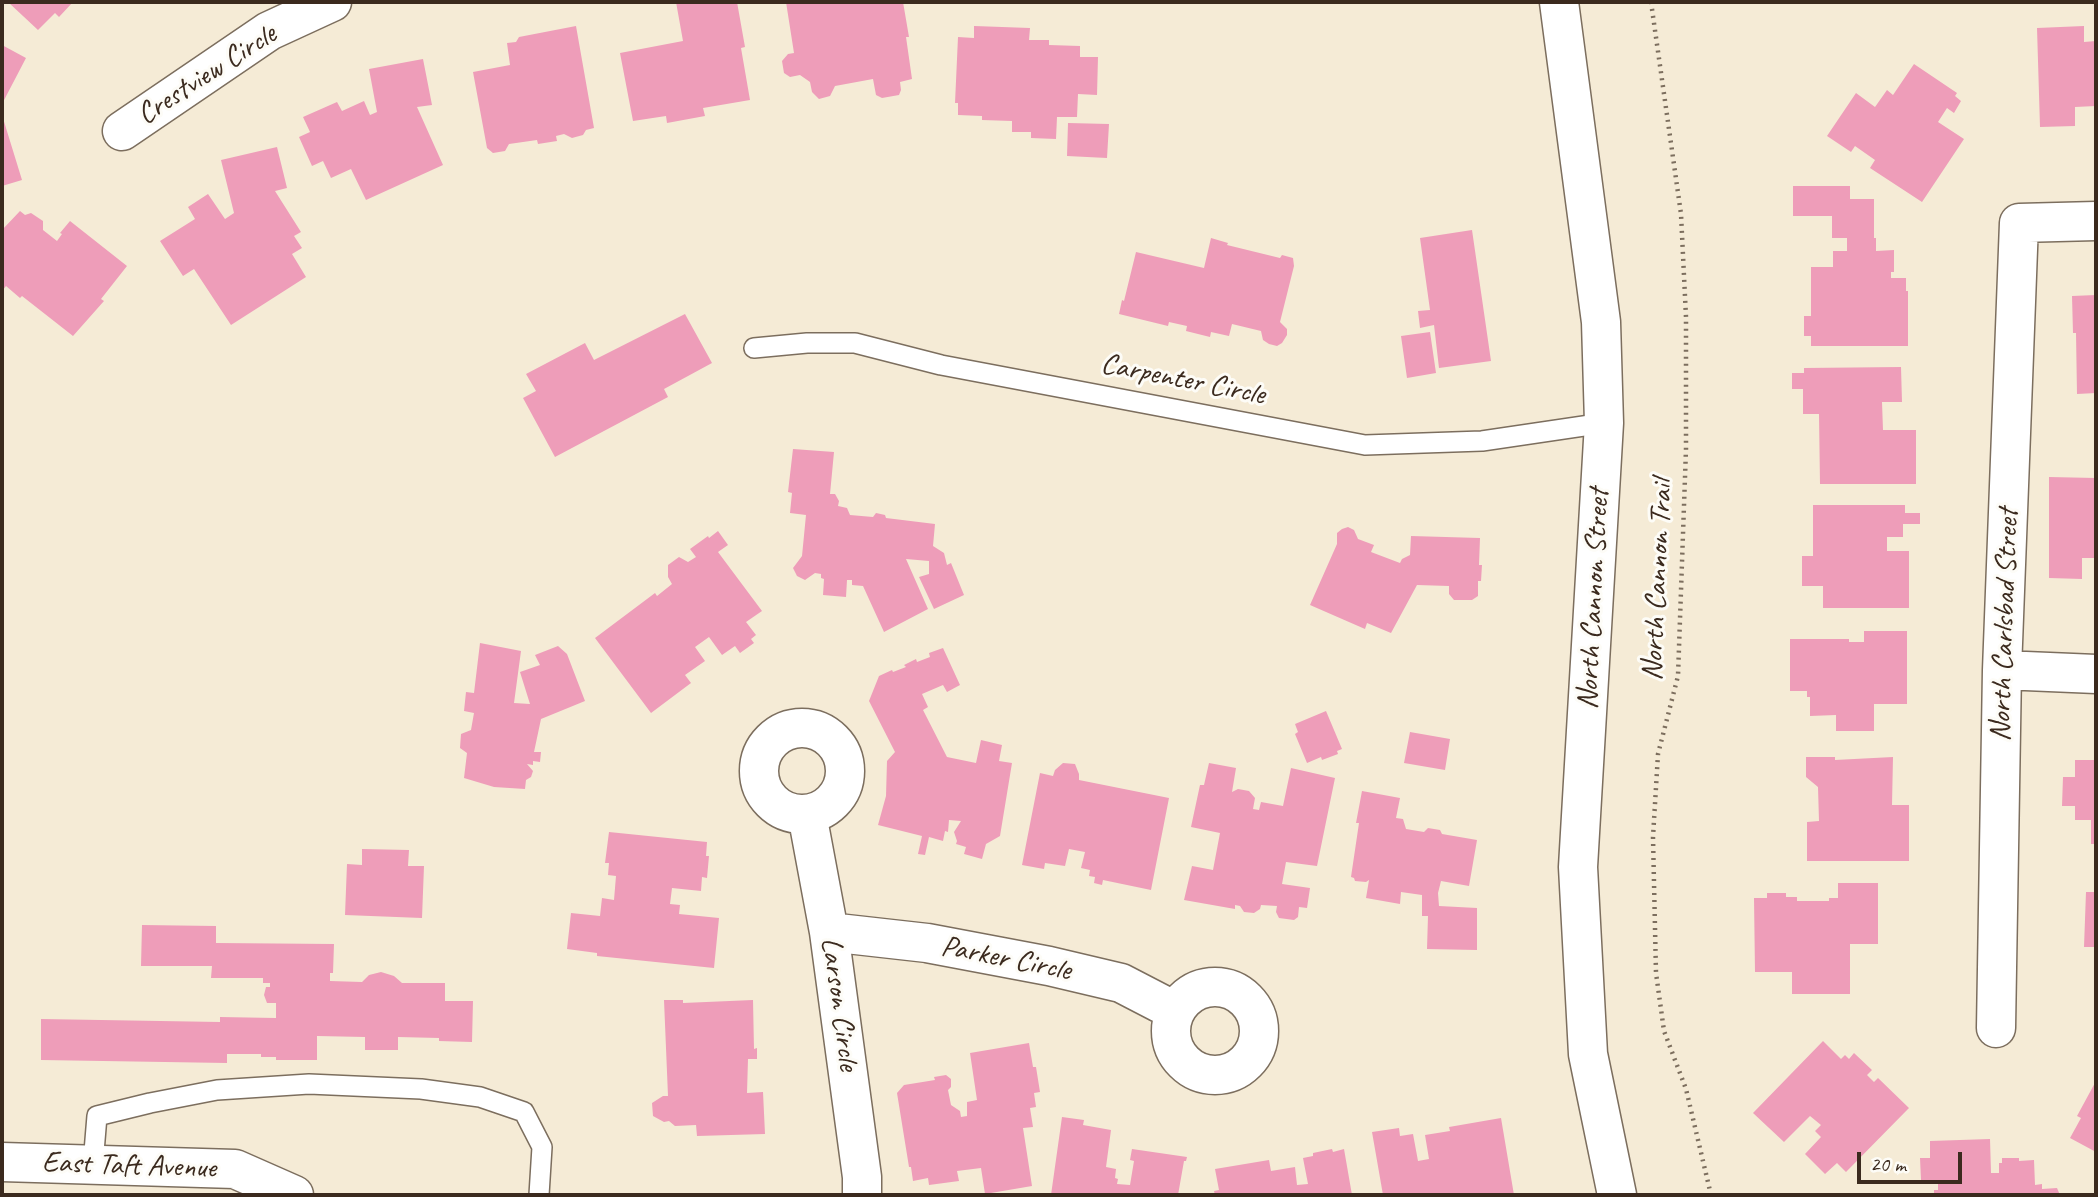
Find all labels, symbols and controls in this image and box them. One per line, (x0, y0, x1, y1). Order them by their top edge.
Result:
street label: Crestview Circle (131, 17, 283, 133)
street label: Carpenter Circle (1098, 346, 1268, 414)
street label: North Cannon Trail (1635, 478, 1681, 682)
street label: North Cannon Street (1570, 488, 1618, 710)
street label: North Carlsbad Street (1983, 508, 2027, 742)
street label: Parker Circle (938, 929, 1074, 989)
street label: Larson Circle (812, 935, 866, 1073)
scale bar (1860, 1138, 1965, 1182)
street label: East Taft Avenue (41, 1145, 217, 1187)
text: 20 m (1870, 1151, 1906, 1177)

